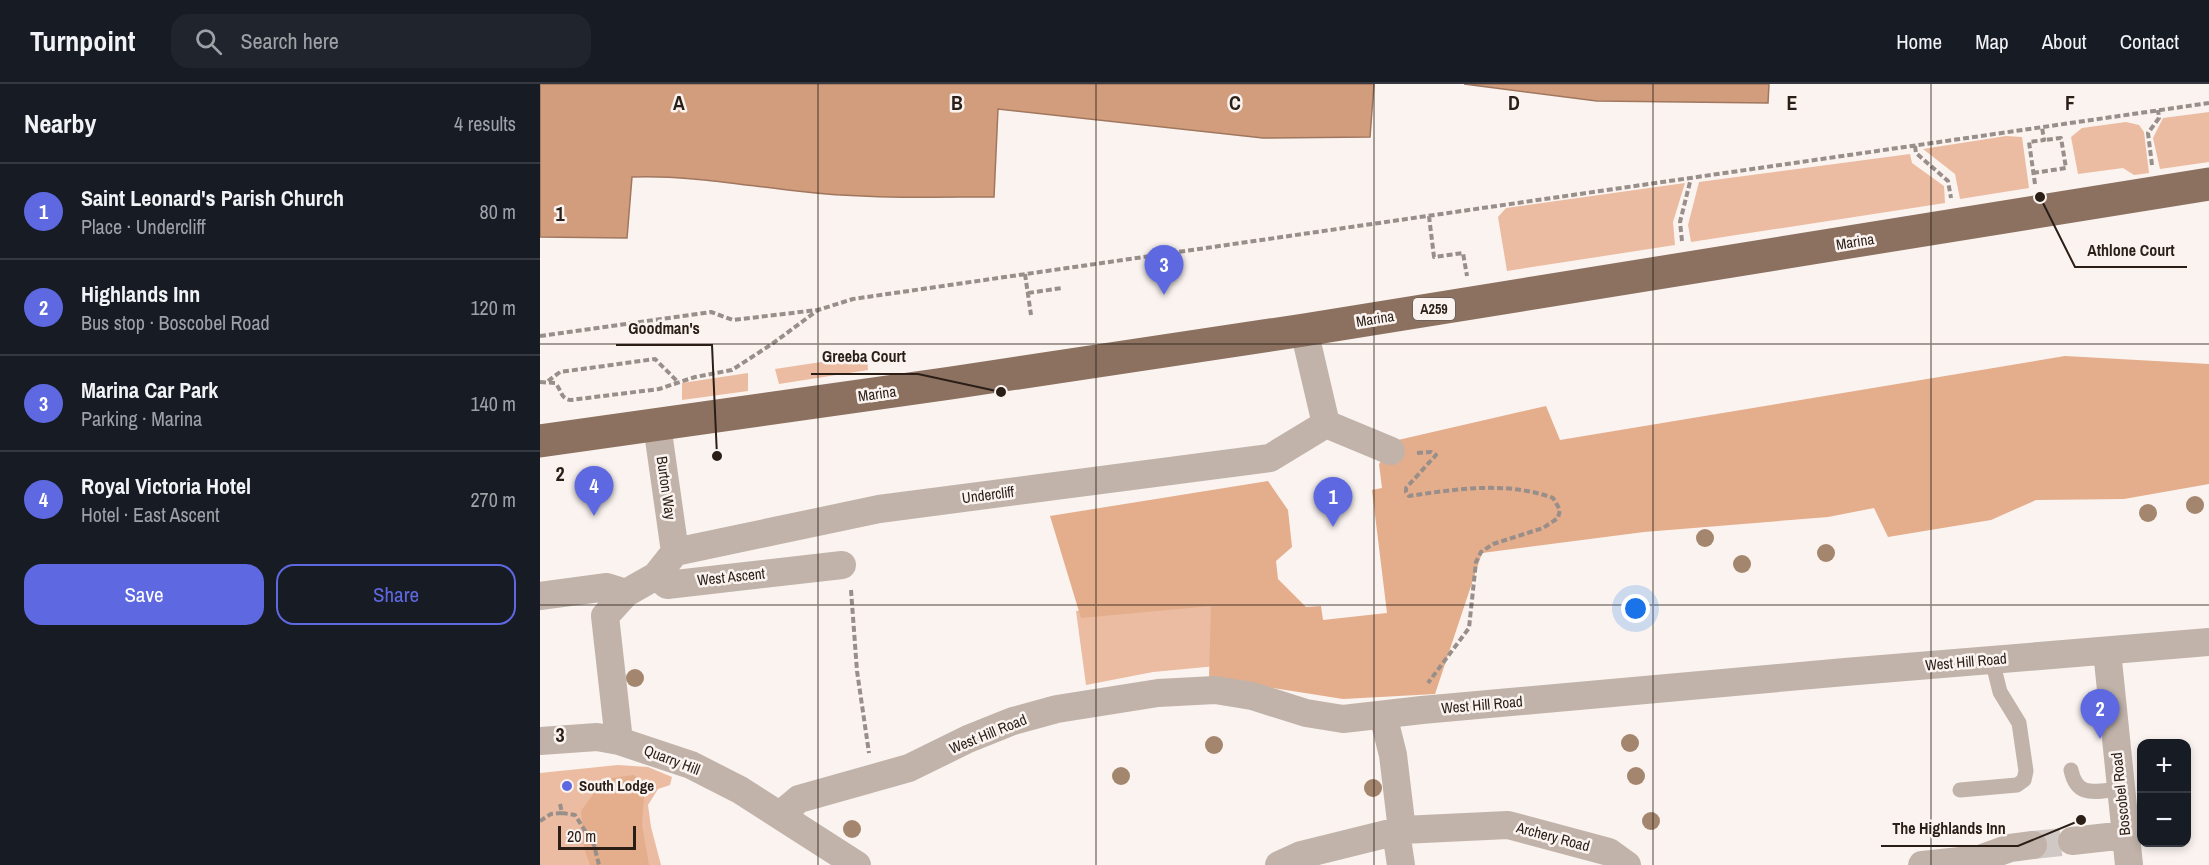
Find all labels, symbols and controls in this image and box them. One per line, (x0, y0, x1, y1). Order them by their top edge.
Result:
search box (171, 14, 591, 68)
text: Turnpoint (30, 22, 135, 60)
icon: search (192, 25, 225, 58)
text: Search here (240, 26, 339, 56)
text: Home (1896, 27, 1942, 56)
text: Map (1975, 27, 2009, 56)
text: About (2042, 27, 2087, 56)
text: Contact (2120, 27, 2179, 56)
text: A (673, 89, 685, 116)
text: B (951, 89, 963, 116)
text: C (1229, 89, 1241, 116)
text: D (1508, 89, 1520, 116)
text: E (1787, 89, 1798, 116)
text: F (2065, 89, 2075, 116)
text: Nearby (24, 106, 96, 141)
text: 4 results (454, 110, 516, 137)
text: Saint Leonard's Parish Church (81, 183, 344, 213)
text: 1 (39, 198, 48, 225)
text: 80 m (480, 198, 516, 225)
text: 1 (555, 200, 565, 227)
text: Place · Undercliff (81, 213, 206, 240)
street label: Marina (1834, 228, 1876, 255)
callout: Athlone Court (2075, 233, 2187, 267)
text: Athlone Court (2087, 239, 2175, 261)
pin: 3 (1144, 246, 1184, 295)
text: Highlands Inn (81, 279, 200, 309)
text: 2 (39, 294, 48, 321)
text: 120 m (470, 294, 516, 321)
road number: A259 (1413, 298, 1455, 320)
street label: Marina (1354, 305, 1396, 332)
text: Bus stop · Boscobel Road (81, 309, 270, 336)
callout: Goodman's (616, 311, 712, 345)
text: Goodman's (628, 317, 700, 339)
callout: Greeba Court (811, 340, 918, 374)
text: Greeba Court (822, 345, 907, 367)
text: Marina Car Park (81, 375, 218, 405)
street label: Marina (857, 380, 898, 407)
text: 3 (39, 390, 48, 417)
text: 140 m (470, 390, 516, 417)
text: Parking · Marina (81, 405, 202, 432)
street label: Burton Way (652, 455, 681, 522)
text: 2 (555, 460, 565, 487)
pin: 4 (574, 466, 614, 516)
text: Royal Victoria Hotel (81, 471, 251, 501)
pin: 1 (1314, 478, 1352, 527)
street label: Undercliff (961, 481, 1016, 508)
text: 4 (39, 486, 48, 513)
text: 270 m (470, 486, 516, 513)
text: Hotel · East Ascent (81, 501, 220, 528)
street label: West Ascent (696, 562, 767, 591)
button: Save (24, 564, 264, 625)
button: Share (276, 564, 516, 625)
your location (1621, 594, 1650, 623)
street label: West Hill Road (1924, 647, 2008, 676)
street label: West Hill Road (1440, 690, 1524, 719)
pin: 2 (2080, 690, 2120, 739)
street label: West Hill Road (946, 708, 1030, 759)
text: 3 (555, 721, 565, 748)
street label: Quarry Hill (641, 739, 703, 780)
map controls (2137, 739, 2191, 847)
button: + (2137, 739, 2191, 793)
street label: Boscobel Road (2106, 751, 2135, 837)
place label: South Lodge (579, 775, 654, 796)
marker: South Lodge (560, 779, 574, 793)
button: − (2137, 793, 2191, 847)
callout: The Highlands Inn (1881, 812, 2018, 846)
street label: Archery Road (1513, 816, 1592, 856)
text: The Highlands Inn (1892, 817, 2006, 839)
scale bar (558, 823, 636, 850)
text: 20 m (567, 825, 596, 847)

